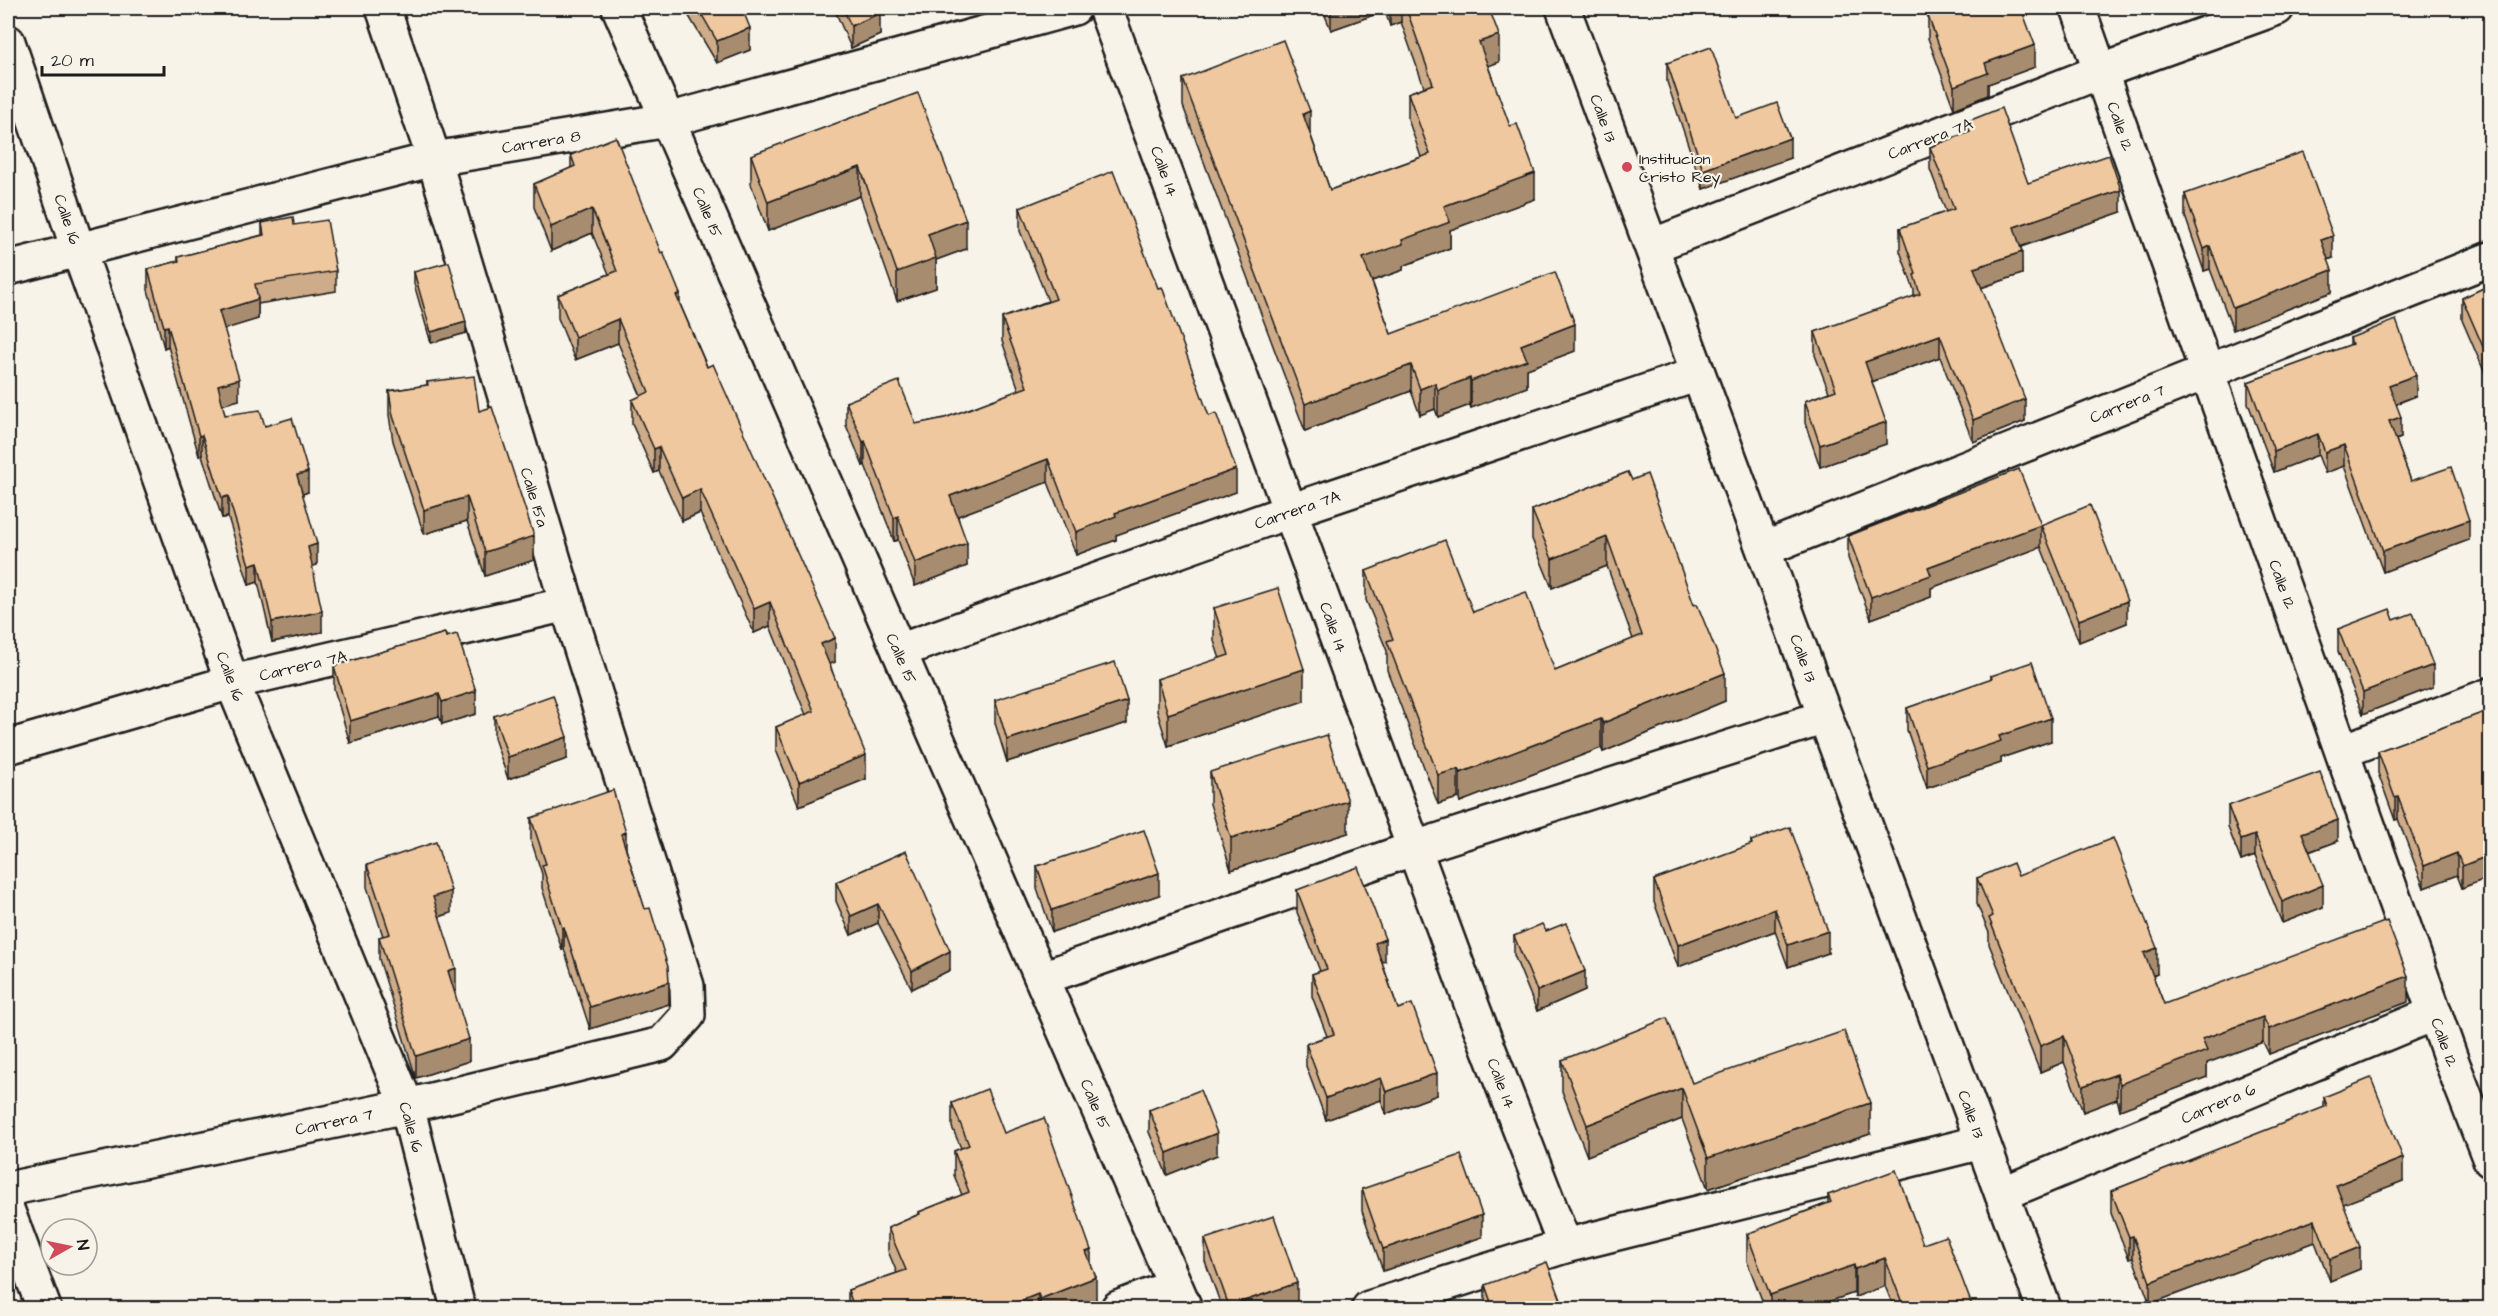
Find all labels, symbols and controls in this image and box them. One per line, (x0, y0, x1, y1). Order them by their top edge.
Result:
scale bar (42, 39, 164, 77)
text: 20 m (51, 48, 94, 73)
street label: Calle 13 (1584, 91, 1622, 145)
street label: Calle 12 (2101, 99, 2139, 154)
street label: Carrera 7A (1885, 113, 1976, 165)
street label: Carrera 8 (500, 125, 582, 159)
street label: Calle 14 (1145, 143, 1183, 200)
place label: Institucion Cristo Rey (1639, 148, 1721, 189)
marker: Institucion Cristo Rey (1620, 160, 1634, 174)
street label: Calle 15 (687, 184, 728, 242)
street label: Calle 16 (48, 191, 86, 247)
street label: Carrera 7 (2087, 379, 2168, 429)
street label: Calle 15a (515, 465, 553, 530)
street label: Carrera 7A (1252, 485, 1343, 535)
street label: Calle 12 (2263, 557, 2301, 612)
street label: Calle 14 (1314, 599, 1352, 656)
street label: Calle 15 (880, 630, 922, 688)
street label: Calle 13 (1784, 631, 1822, 685)
street label: Carrera 7A (257, 645, 349, 687)
street label: Calle 16 (211, 648, 250, 704)
street label: Calle 12 (2425, 1015, 2463, 1070)
street label: Calle 14 (1481, 1055, 1521, 1112)
street label: Calle 15 (1075, 1076, 1116, 1134)
street label: Carrera 6 (2178, 1078, 2259, 1130)
street label: Calle 13 (1952, 1087, 1990, 1141)
street label: Calle 16 (393, 1099, 429, 1155)
street label: Carrera 7 (293, 1103, 375, 1141)
north arrow (39, 1217, 99, 1277)
text: N (71, 1238, 94, 1251)

